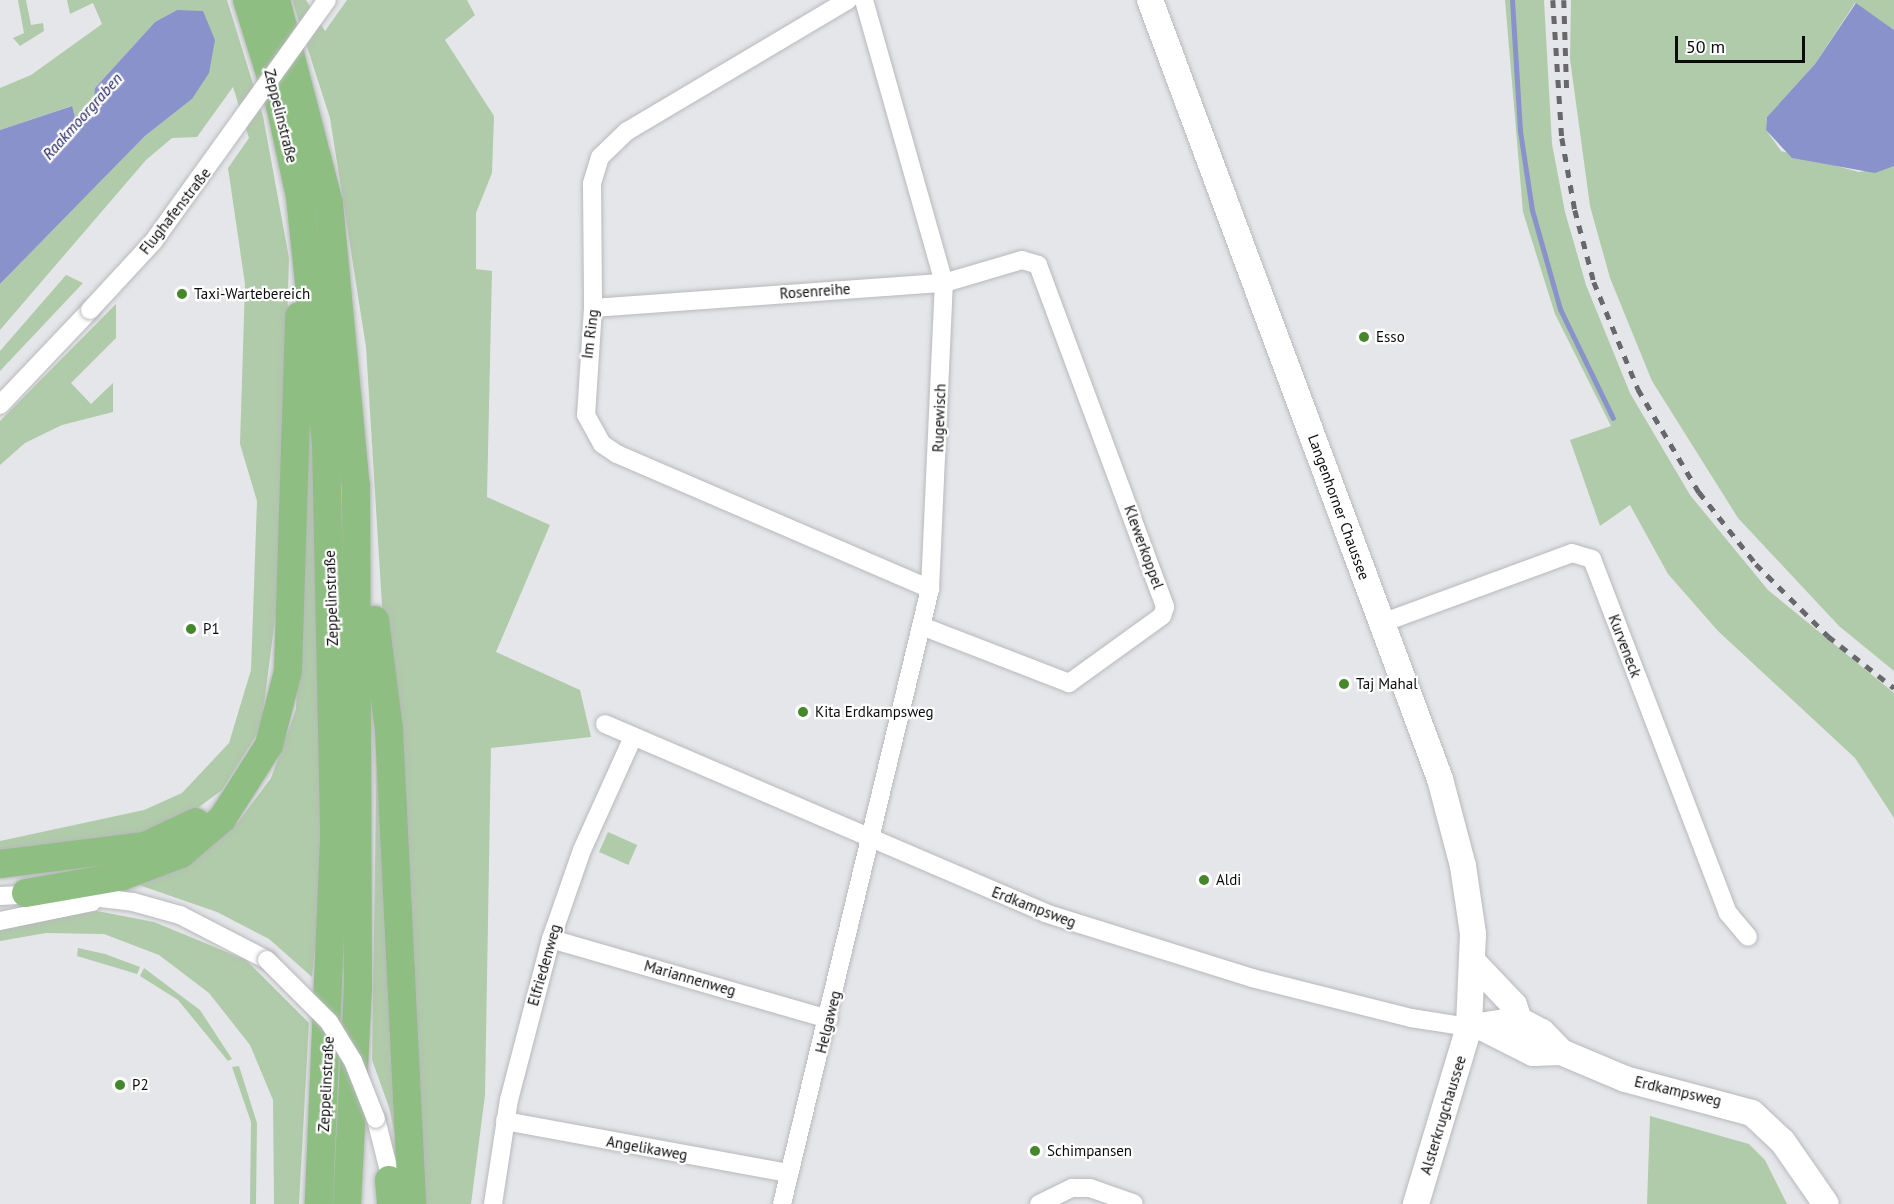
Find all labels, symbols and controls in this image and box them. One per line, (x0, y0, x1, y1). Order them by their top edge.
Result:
scale bar (1678, 24, 1808, 62)
text: 50 m (1686, 35, 1725, 58)
street label: Zeppelinstraße (261, 67, 301, 165)
water label: Raakmoorgraben (38, 69, 126, 163)
street label: Flughafenstraße (136, 164, 214, 258)
street label: Rosenreihe (779, 280, 851, 302)
place label: Taxi-Wartebereich (194, 285, 310, 303)
marker: Taxi-Wartebereich (175, 287, 189, 301)
street label: Im Ring (578, 308, 602, 360)
place label: Esso (1376, 328, 1405, 346)
marker: Esso (1357, 330, 1371, 344)
street label: Rugewisch (929, 383, 949, 453)
street label: Langenhorner Chaussee (1304, 432, 1374, 582)
street label: Klewerkoppel (1121, 503, 1167, 591)
street label: Zeppelinstraße (320, 550, 342, 646)
street label: Kurveneck (1605, 612, 1645, 680)
place label: P1 (203, 620, 220, 638)
marker: P1 (184, 622, 198, 636)
place label: Taj Mahal (1356, 675, 1418, 693)
marker: Taj Mahal (1337, 677, 1351, 691)
place label: Kita Erdkampsweg (815, 703, 934, 721)
marker: Kita Erdkampsweg (796, 705, 810, 719)
place label: Aldi (1216, 871, 1241, 889)
marker: Aldi (1197, 873, 1211, 887)
street label: Erdkampsweg (989, 883, 1079, 931)
street label: Elfriedenweg (524, 922, 564, 1008)
street label: Mariannenweg (642, 956, 738, 1000)
street label: Helgaweg (812, 989, 844, 1055)
street label: Zeppelinstraße (315, 1036, 337, 1132)
street label: Alsterkrugchaussee (1416, 1053, 1470, 1177)
street label: Erdkampsweg (1633, 1072, 1723, 1110)
place label: P2 (132, 1076, 149, 1094)
marker: P2 (113, 1078, 127, 1092)
street label: Angelikaweg (605, 1132, 689, 1164)
place label: Schimpansen (1047, 1142, 1132, 1160)
marker: Schimpansen (1028, 1144, 1042, 1158)

